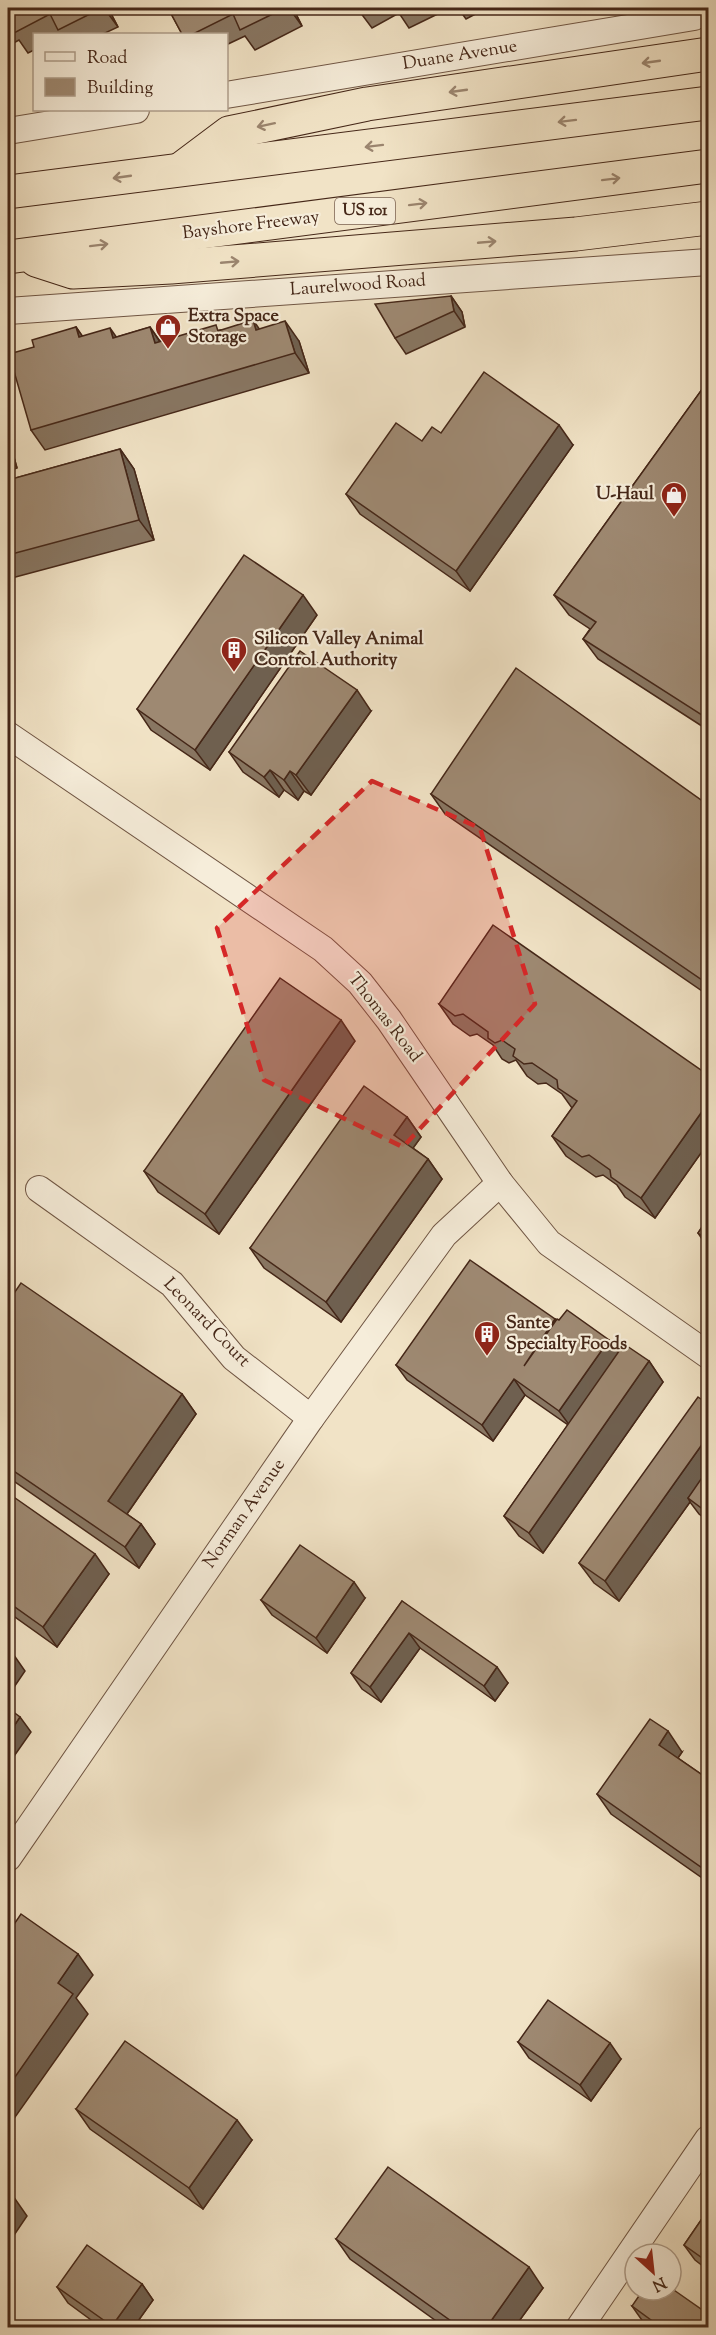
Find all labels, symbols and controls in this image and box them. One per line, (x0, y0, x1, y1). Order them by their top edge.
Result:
legend (33, 33, 228, 111)
street label: Duane Avenue (401, 34, 519, 78)
text: Road (87, 46, 127, 72)
one-way arrow (641, 57, 661, 68)
text: Building (87, 76, 153, 102)
one-way arrow (448, 85, 468, 96)
one-way arrow (558, 116, 578, 127)
one-way arrow (257, 120, 276, 131)
one-way arrow (364, 141, 384, 152)
one-way arrow (112, 172, 132, 183)
one-way arrow (601, 173, 621, 184)
road number: US 101 (335, 198, 395, 224)
one-way arrow (407, 198, 427, 209)
street label: Bayshore Freeway (181, 205, 321, 247)
one-way arrow (476, 236, 496, 247)
one-way arrow (89, 240, 109, 251)
one-way arrow (219, 257, 239, 268)
street label: Laurelwood Road (289, 268, 427, 304)
place label: Extra Space Storage (188, 304, 279, 351)
shop icon: Extra Space Storage (153, 312, 183, 350)
shop icon: U-Haul (659, 480, 689, 518)
place label: U-Haul (596, 482, 655, 508)
place label: Silicon Valley Animal Control Authority (254, 627, 424, 674)
building icon: Silicon Valley Animal Control Authority (219, 635, 249, 673)
street label: Thomas Road (341, 968, 427, 1068)
street label: Leonard Court (156, 1272, 256, 1374)
place label: Sante Specialty Foods (506, 1311, 627, 1358)
building icon: Sante Specialty Foods (472, 1319, 502, 1357)
street label: Norman Avenue (197, 1454, 293, 1574)
north arrow (623, 2242, 683, 2302)
text: N (648, 2270, 670, 2296)

